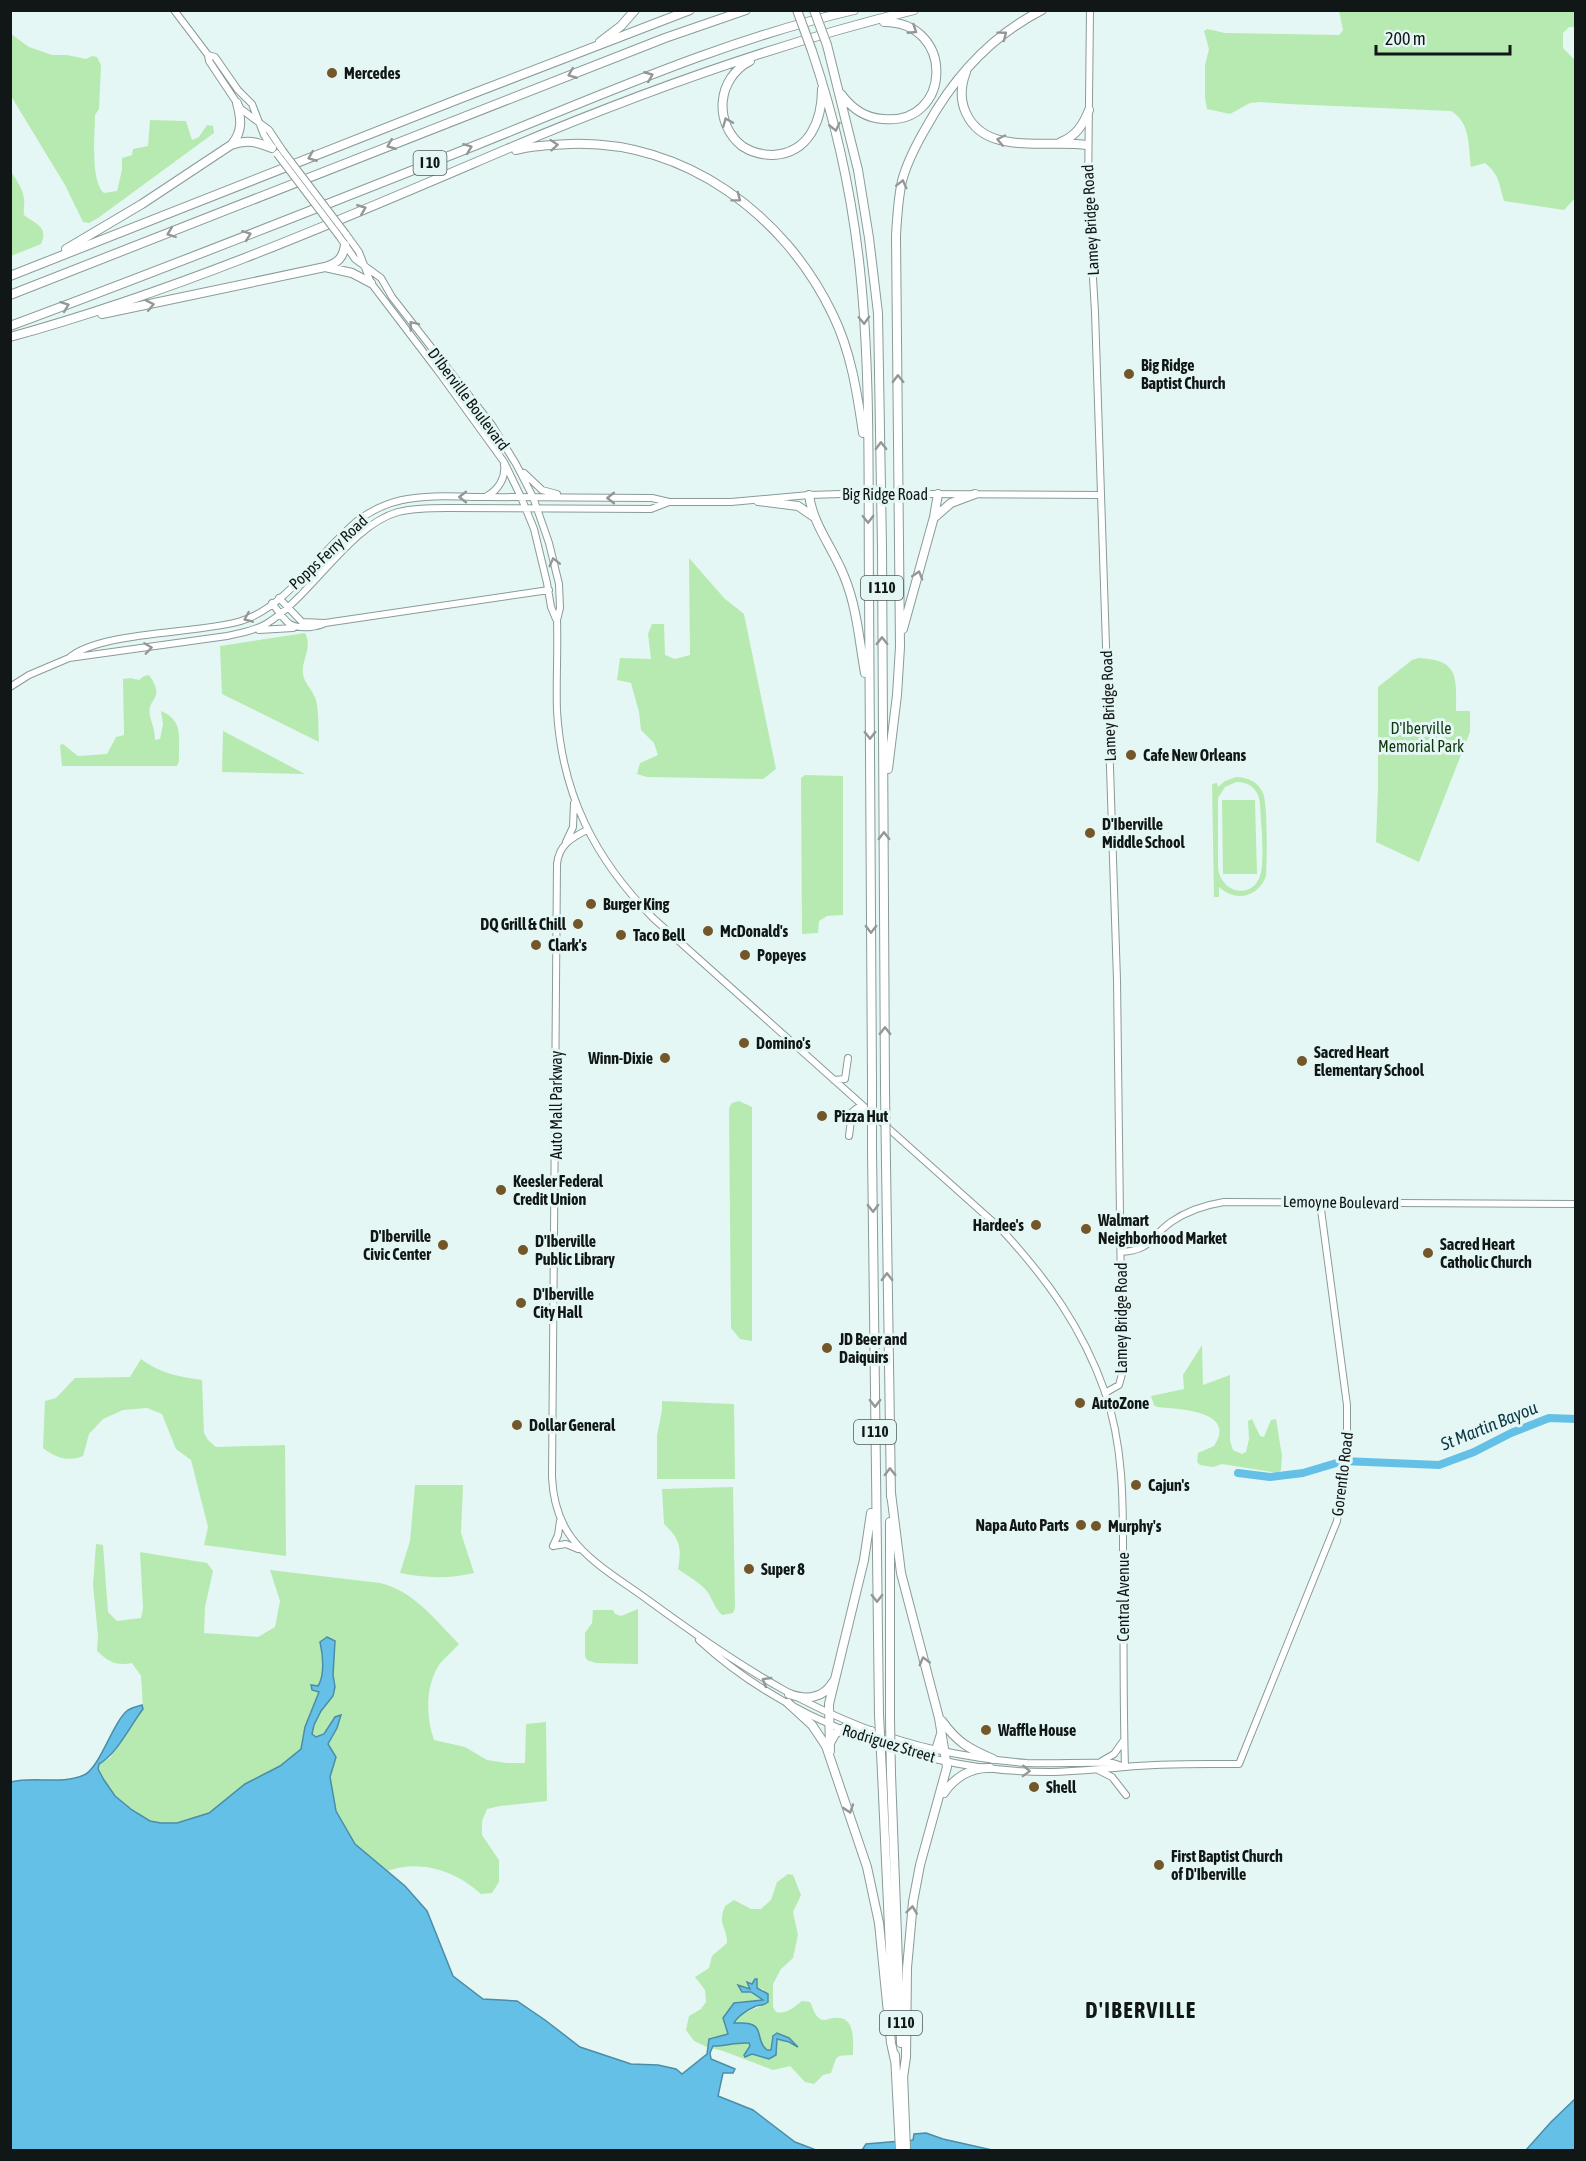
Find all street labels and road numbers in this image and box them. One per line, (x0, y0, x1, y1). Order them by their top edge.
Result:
road number: I 10 (414, 151, 446, 175)
street label: Lamey Bridge Road (1078, 164, 1103, 276)
street label: D'Iberville Boulevard (425, 344, 513, 454)
street label: Big Ridge Road (842, 485, 928, 504)
street label: Popps Ferry Road (285, 511, 372, 594)
road number: I 110 (861, 576, 903, 600)
street label: Lamey Bridge Road (1097, 650, 1120, 762)
street label: Auto Mall Parkway (547, 1050, 566, 1159)
street label: Lemoyne Boulevard (1283, 1192, 1399, 1213)
street label: Lamey Bridge Road (1112, 1262, 1131, 1374)
road number: I 110 (854, 1420, 896, 1444)
street label: Gorenflo Road (1328, 1431, 1356, 1517)
street label: Central Avenue (1114, 1552, 1132, 1642)
street label: Rodriguez Street (840, 1720, 938, 1767)
road number: I 110 (880, 2011, 922, 2035)

